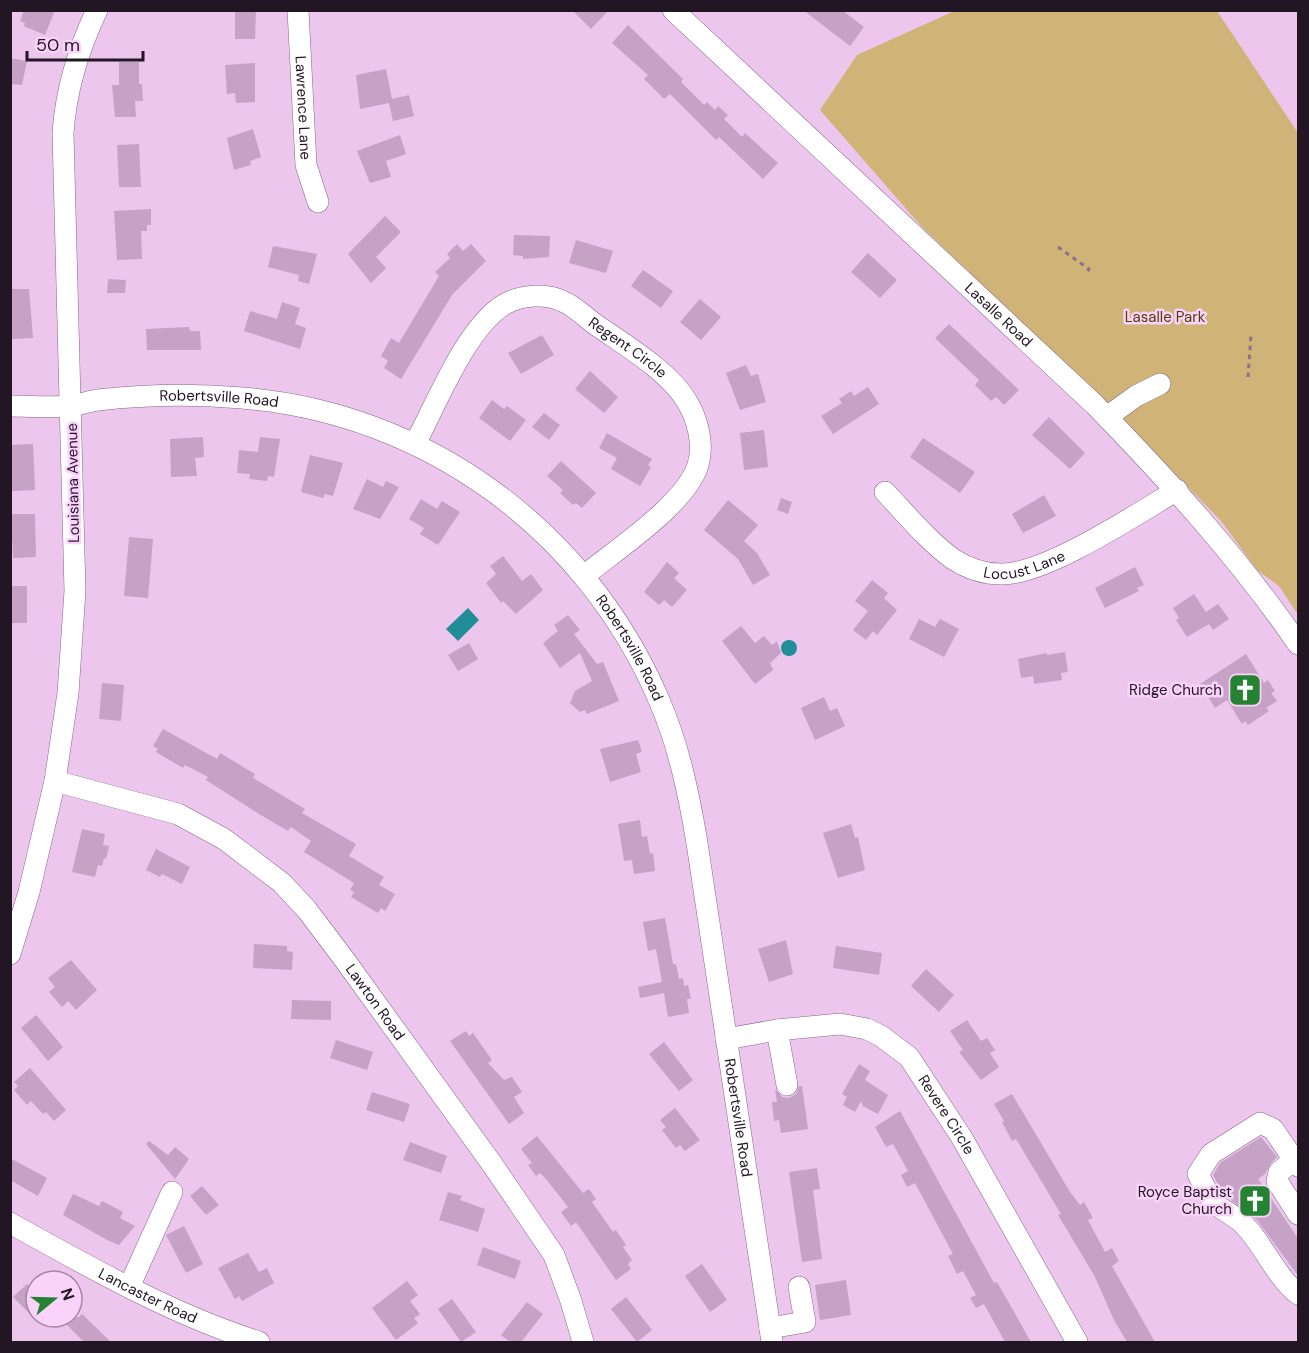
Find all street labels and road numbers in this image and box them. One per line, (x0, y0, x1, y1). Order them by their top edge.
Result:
street label: Lawrence Lane (290, 55, 316, 160)
street label: Lasalle Road (960, 278, 1037, 351)
street label: Regent Circle (584, 313, 671, 383)
street label: Robertsville Road (159, 386, 280, 412)
street label: Louisiana Avenue (62, 423, 84, 543)
street label: Locust Lane (982, 546, 1068, 584)
street label: Robertsville Road (591, 591, 668, 704)
street label: Lawton Road (341, 960, 410, 1044)
street label: Robertsville Road (720, 1057, 757, 1178)
street label: Revere Circle (913, 1071, 979, 1158)
street label: Lancaster Road (95, 1263, 200, 1328)

